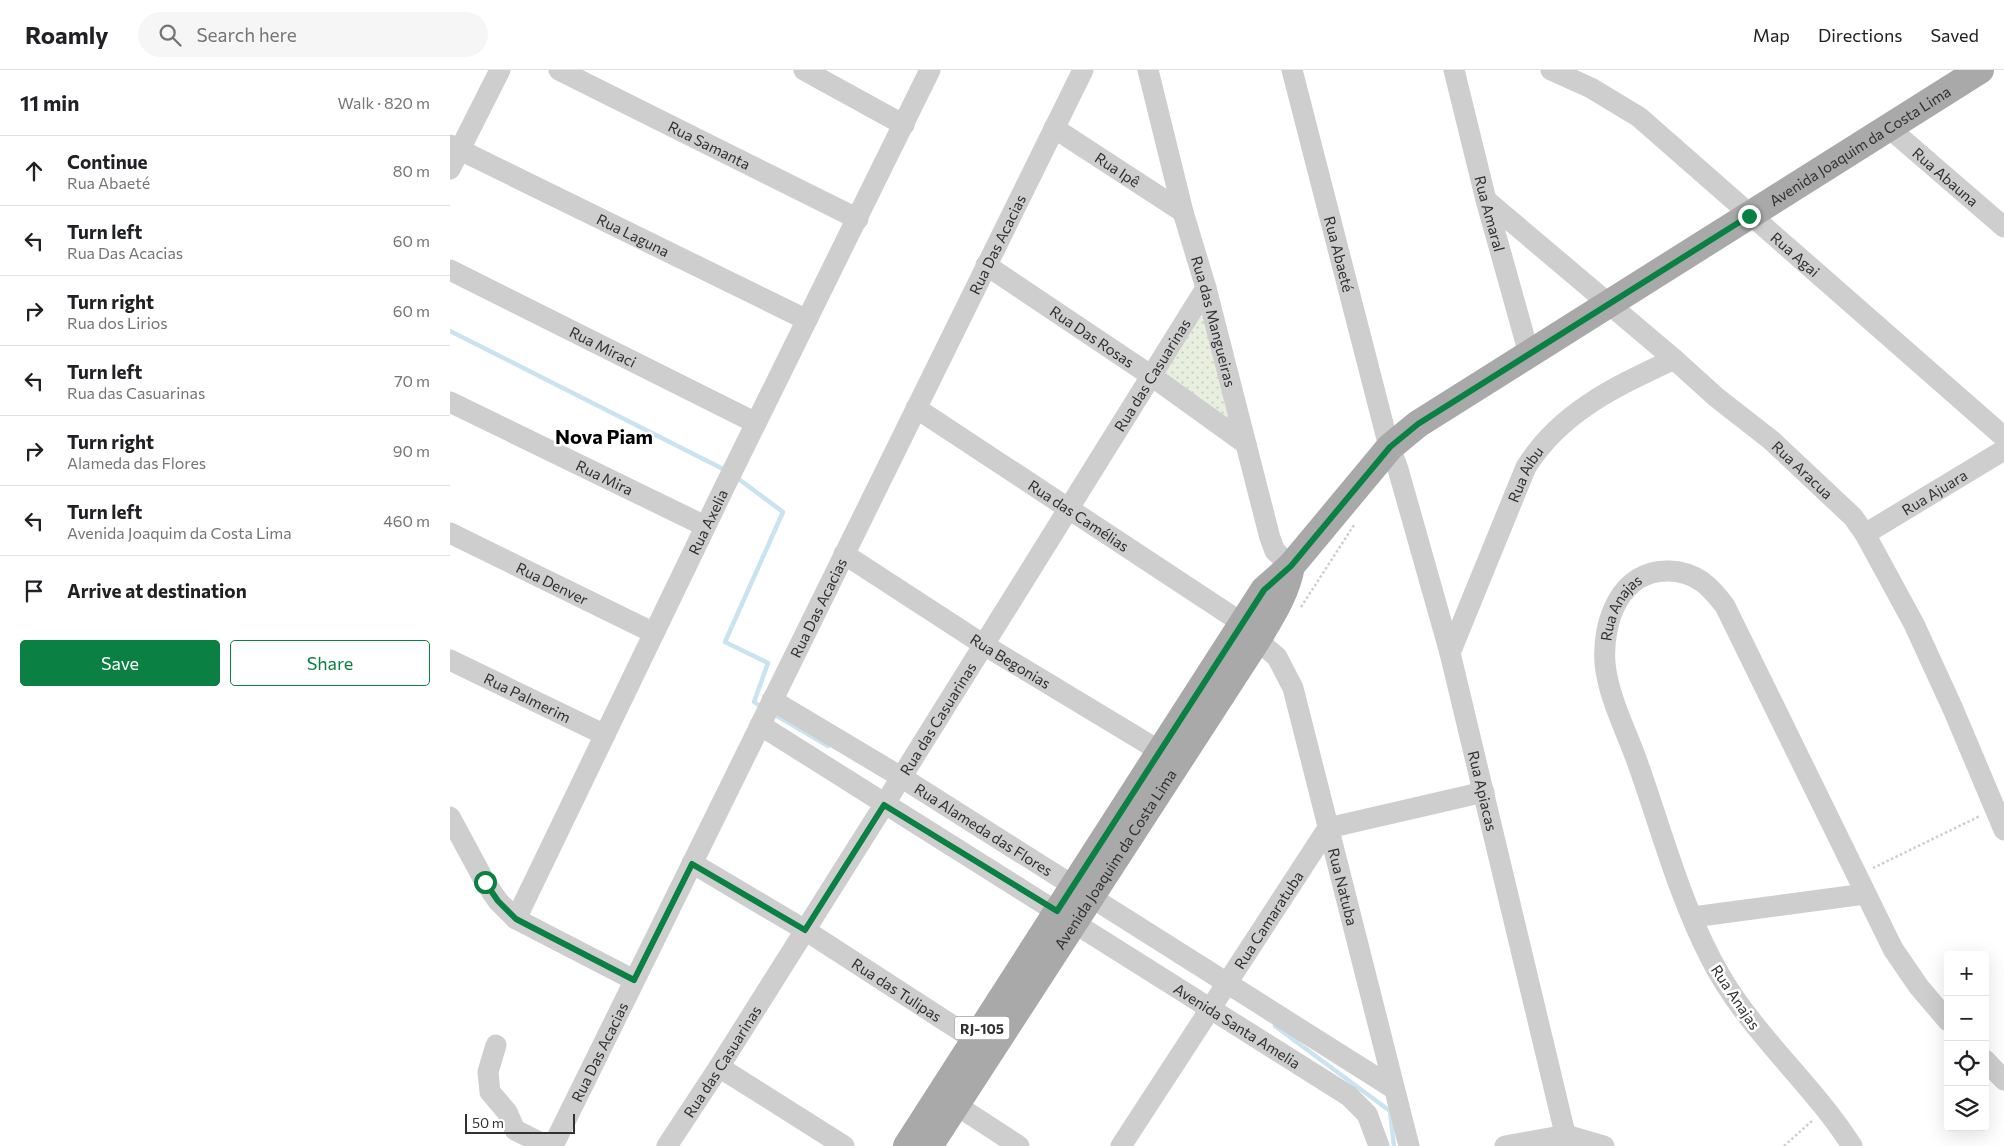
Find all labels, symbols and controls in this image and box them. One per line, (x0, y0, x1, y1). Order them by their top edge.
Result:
search box (138, 12, 488, 57)
text: Roamly (25, 20, 108, 49)
icon: search (156, 21, 184, 49)
text: Search here (196, 23, 297, 46)
text: Map (1753, 24, 1790, 46)
text: Directions (1818, 24, 1902, 46)
text: Saved (1930, 24, 1979, 46)
street label: Avenida Joaquim da Costa Lima (1766, 82, 1954, 210)
text: 11 min (20, 90, 79, 115)
text: Walk · 820 m (338, 93, 430, 112)
street label: Rua Samanta (665, 117, 753, 173)
street label: Rua Abauna (1909, 143, 1982, 210)
street label: Rua Ipê (1092, 148, 1144, 191)
text: Continue (67, 150, 147, 173)
icon: ahead (20, 157, 48, 185)
text: 80 m (393, 161, 430, 180)
text: Rua Abaeté (67, 173, 150, 192)
street label: Rua Amaral (1471, 174, 1509, 254)
street label: Rua Das Acacias (965, 191, 1029, 297)
route end (1738, 205, 1761, 228)
street label: Rua Laguna (594, 209, 672, 260)
street label: Rua Abaeté (1321, 214, 1358, 294)
text: Turn left (67, 220, 142, 243)
icon: left (20, 227, 48, 255)
street label: Rua Agai (1767, 228, 1824, 280)
text: 60 m (393, 231, 430, 250)
text: Rua Das Acacias (67, 243, 183, 262)
street label: Rua das Mangueiras (1188, 254, 1240, 389)
text: Turn right (67, 290, 154, 313)
icon: right (20, 297, 48, 325)
text: 60 m (393, 301, 430, 320)
street label: Rua Das Rosas (1047, 302, 1138, 371)
text: Rua dos Lirios (67, 313, 167, 332)
street label: Rua das Casuarinas (1110, 315, 1194, 435)
street label: Rua Miraci (567, 322, 639, 371)
text: Turn left (67, 360, 142, 383)
icon: left (20, 367, 48, 395)
text: 70 m (394, 371, 430, 390)
text: Rua das Casuarinas (67, 383, 205, 402)
district label: Nova Piam (555, 424, 653, 448)
text: Turn right (67, 430, 154, 453)
icon: right (20, 437, 48, 465)
street label: Rua Aracua (1768, 437, 1837, 503)
text: 90 m (393, 441, 430, 460)
street label: Rua Aibu (1504, 442, 1547, 505)
text: Alameda das Flores (67, 453, 206, 472)
street label: Rua Mira (573, 456, 636, 499)
street label: Rua Ajuara (1898, 465, 1970, 519)
street label: Rua das Camélias (1025, 476, 1133, 555)
street label: Rua Axelia (684, 486, 731, 558)
text: Turn left (67, 500, 142, 523)
icon: left (20, 507, 48, 535)
text: 460 m (383, 511, 430, 530)
text: Avenida Joaquim da Costa Lima (67, 523, 292, 542)
street label: Rua Das Acacias (786, 555, 850, 661)
street label: Rua Denver (513, 558, 591, 608)
street label: Rua Anajas (1596, 570, 1645, 642)
icon: arrive (20, 577, 48, 605)
text: Arrive at destination (67, 579, 247, 602)
street label: Rua Begonias (967, 630, 1054, 692)
button: Save (20, 640, 220, 686)
button: Share (230, 640, 430, 686)
street label: Rua das Casuarinas (896, 659, 980, 778)
street label: Rua Palmerim (481, 669, 574, 726)
street label: Rua Apiacas (1465, 749, 1501, 833)
street label: Avenida Joaquim da Costa Lima (1050, 766, 1180, 952)
street label: Rua Alameda das Flores (911, 779, 1056, 880)
street label: Rua Natuba (1325, 846, 1362, 927)
street label: Rua Camaratuba (1230, 867, 1307, 972)
route start (474, 871, 497, 894)
map controls (1944, 951, 1989, 1131)
button: + (1944, 951, 1989, 996)
street label: Rua das Tulipas (849, 954, 945, 1025)
street label: Rua Anajas (1708, 961, 1764, 1033)
street label: Avenida Santa Amelia (1171, 979, 1304, 1072)
button: − (1944, 996, 1989, 1041)
street label: Rua Das Acacias (567, 999, 632, 1105)
street label: Rua das Casuarinas (679, 1002, 765, 1121)
road number: RJ-105 (954, 1016, 1010, 1040)
button: locate (1944, 1041, 1989, 1086)
button: layers (1944, 1086, 1989, 1131)
scale bar (465, 1111, 575, 1134)
text: 50 m (472, 1114, 504, 1131)

